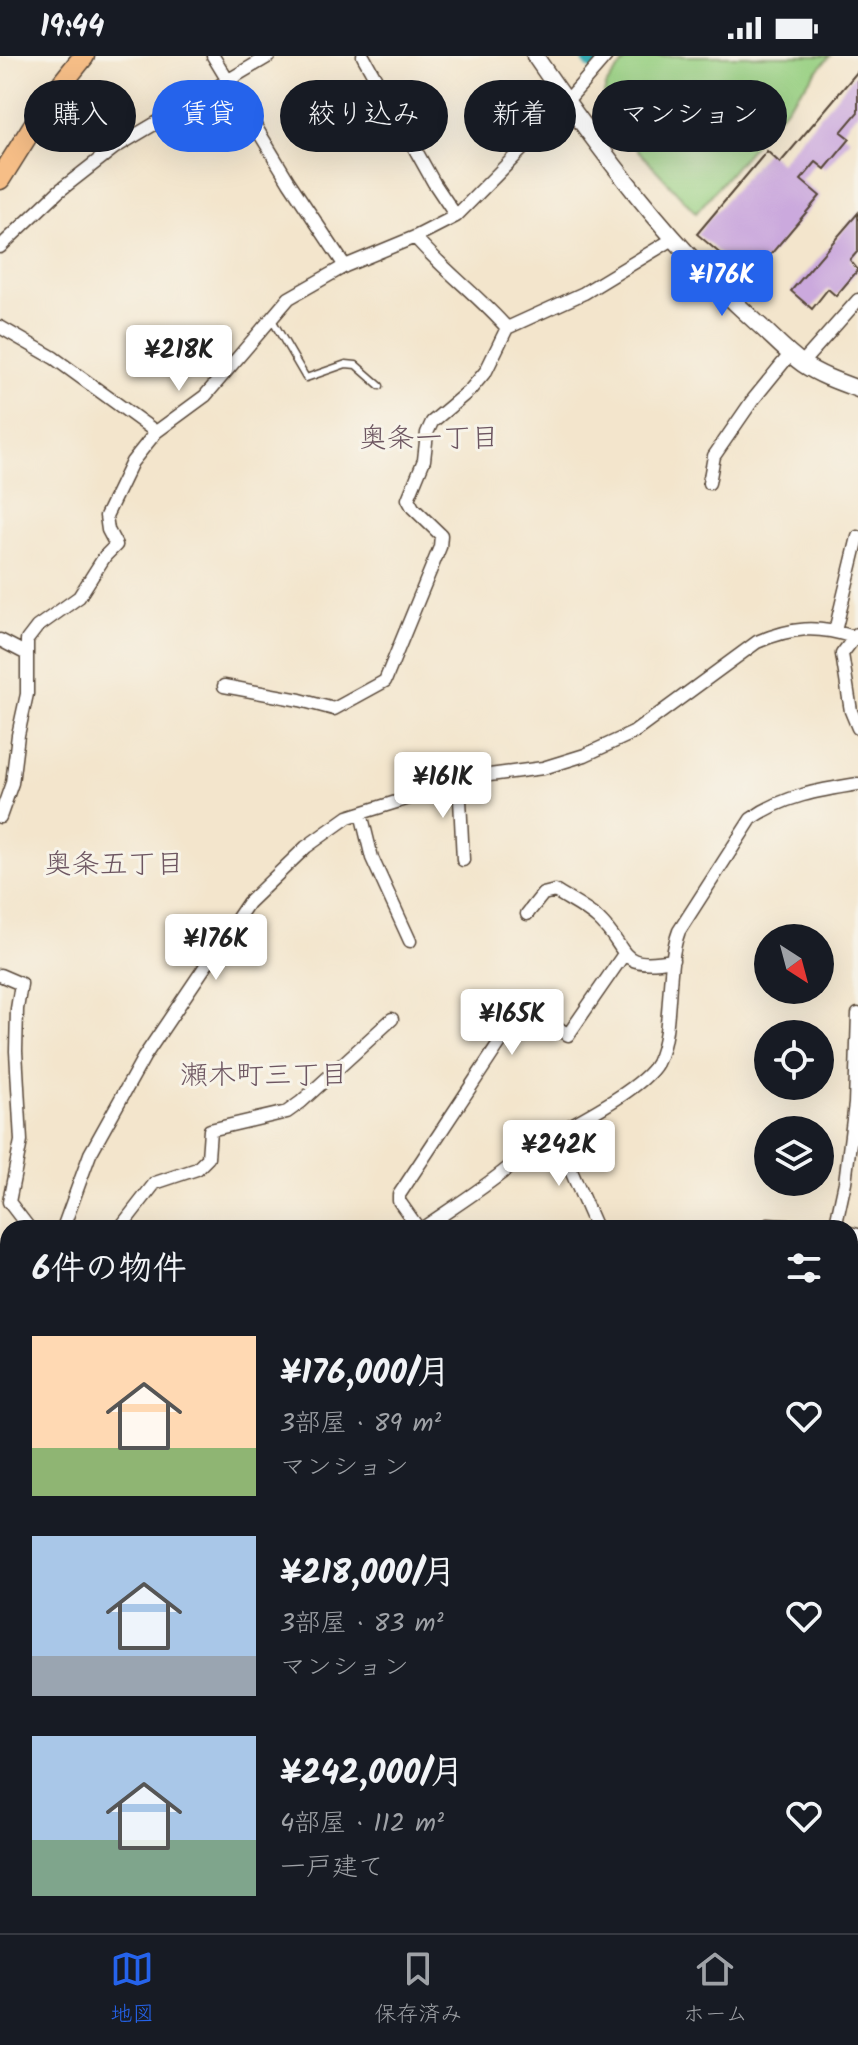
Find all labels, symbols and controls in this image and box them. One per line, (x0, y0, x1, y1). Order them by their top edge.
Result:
text: 19:44 (40, 4, 104, 52)
chip: 購入 (24, 80, 136, 152)
chip: 賃貸 (152, 80, 264, 152)
chip: 絞り込み (280, 80, 448, 152)
chip: 新着 (464, 80, 576, 152)
chip: マンション (592, 80, 787, 152)
pin: ¥176K (666, 250, 778, 318)
text: ¥176K (689, 255, 755, 297)
pin: ¥218K (123, 325, 235, 393)
text: ¥218K (144, 330, 214, 372)
district label: 奥条一丁目 (359, 417, 499, 462)
pin: ¥161K (387, 752, 499, 820)
text: ¥161K (412, 757, 474, 799)
district label: 奥条五丁目 (44, 843, 184, 888)
pin: ¥176K (160, 914, 272, 982)
text: ¥176K (183, 919, 249, 961)
north arrow (754, 924, 834, 1004)
map controls (754, 924, 834, 1196)
pin: ¥165K (456, 989, 568, 1057)
text: ¥165K (479, 994, 545, 1036)
button: locate (754, 1020, 834, 1100)
district label: 瀬木町三丁目 (180, 1054, 348, 1099)
button: layers (754, 1116, 834, 1196)
pin: ¥242K (503, 1120, 615, 1188)
text: ¥242K (521, 1125, 597, 1167)
text: 6件の物件 (32, 1243, 186, 1297)
icon: filters (782, 1246, 826, 1290)
text: ¥176,000/月 (280, 1347, 450, 1401)
icon: home (96, 1368, 192, 1464)
icon: heart (782, 1394, 826, 1438)
text: 3部屋 · 89 m² (280, 1403, 441, 1445)
text: マンション (280, 1447, 409, 1489)
text: ¥218,000/月 (280, 1547, 456, 1601)
icon: home (96, 1568, 192, 1664)
icon: heart (782, 1594, 826, 1638)
text: 3部屋 · 83 m² (280, 1603, 444, 1645)
text: マンション (280, 1647, 409, 1689)
text: ¥242,000/月 (280, 1747, 464, 1801)
icon: home (96, 1768, 192, 1864)
icon: heart (782, 1794, 826, 1838)
text: 4部屋 · 112 m² (280, 1803, 444, 1845)
text: 一戸建て (280, 1847, 384, 1889)
tab: 地図 (110, 1947, 154, 2033)
tab: 保存済み (374, 1947, 462, 2033)
tab: ホーム (683, 1947, 748, 2033)

